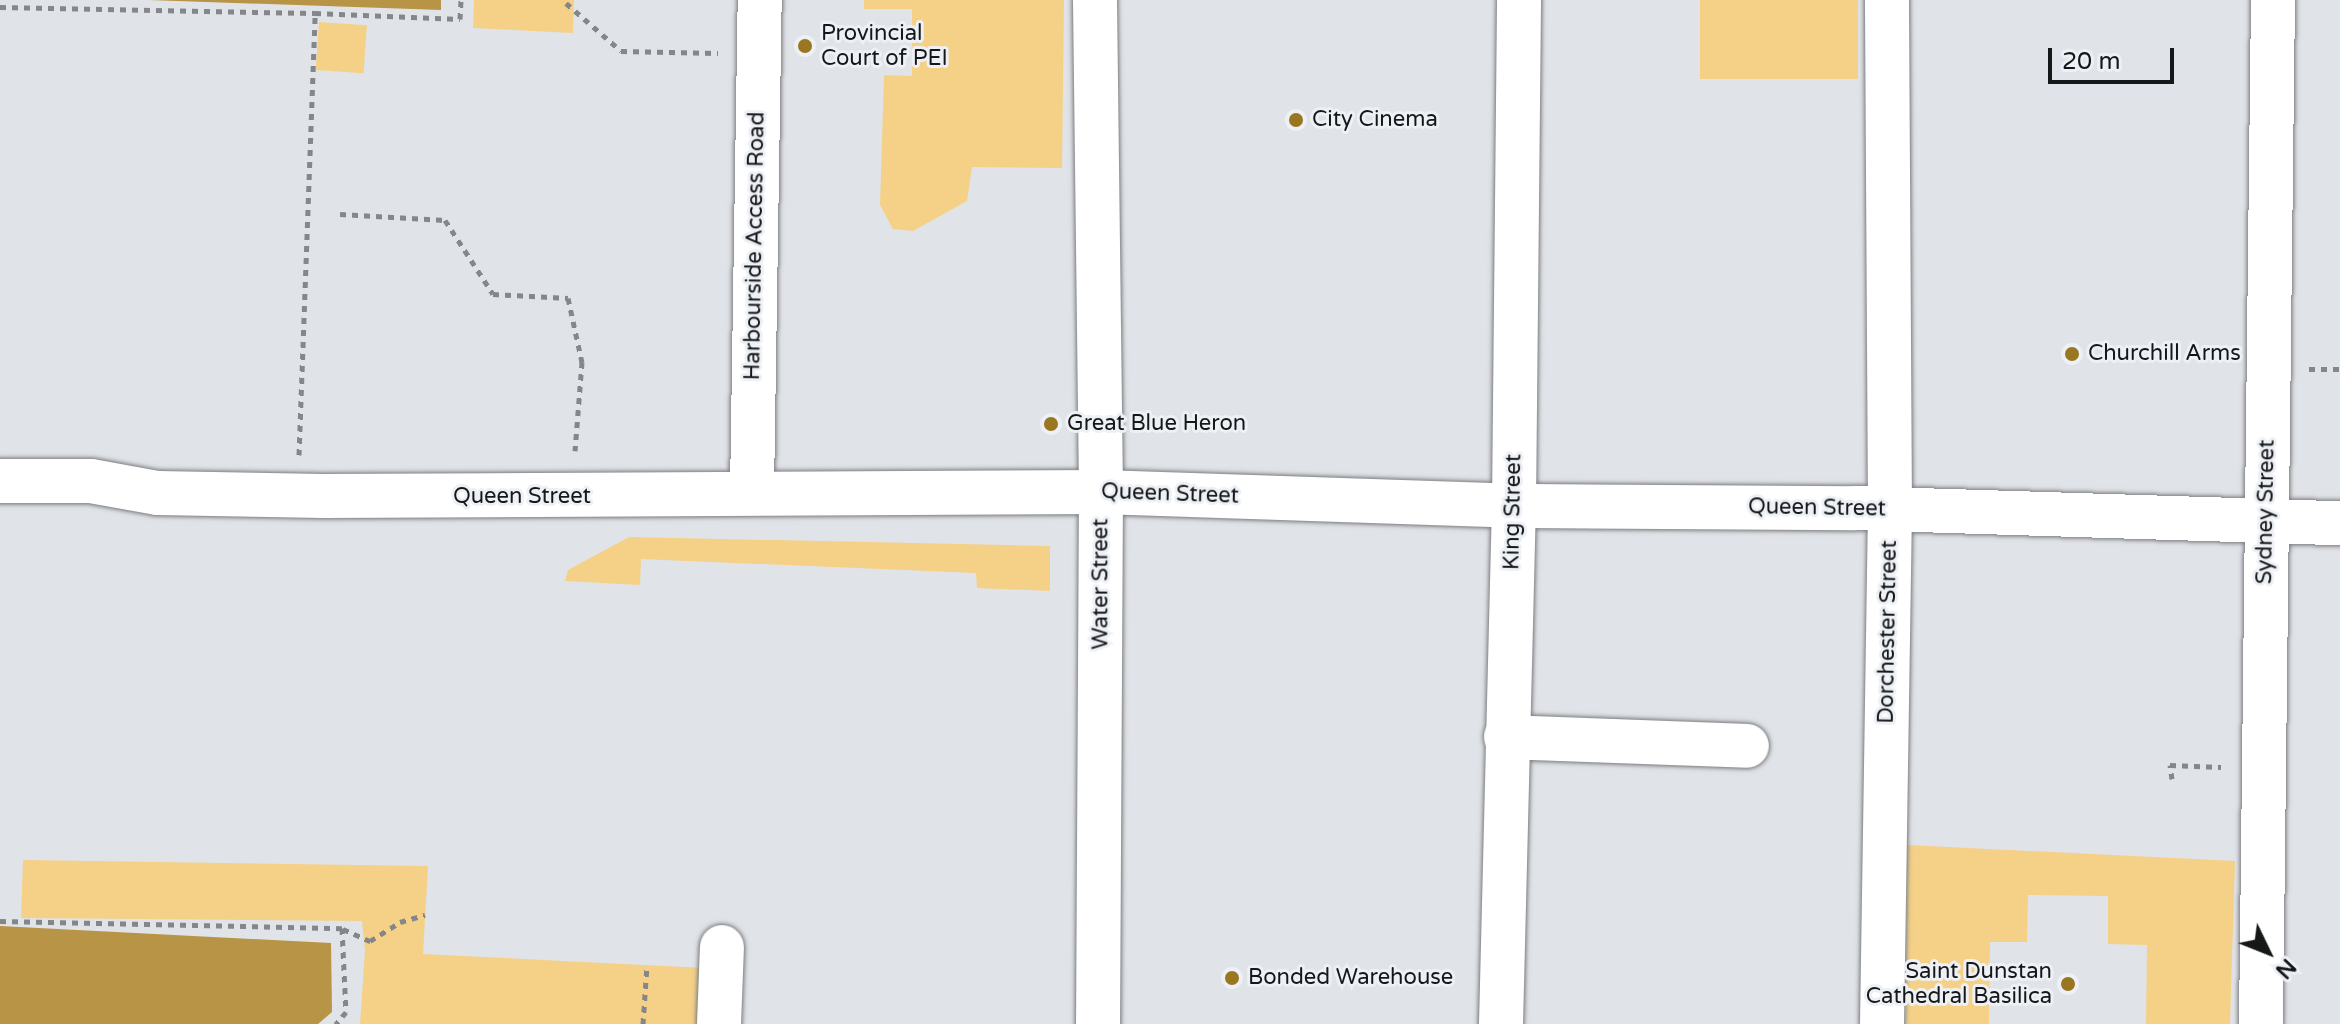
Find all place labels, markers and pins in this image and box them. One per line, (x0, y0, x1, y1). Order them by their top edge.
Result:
place label: Provincial Court of PEI (821, 20, 948, 72)
marker: Provincial Court of PEI (796, 37, 814, 55)
place label: City Cinema (1312, 107, 1438, 133)
marker: City Cinema (1287, 111, 1305, 129)
place label: Churchill Arms (2088, 341, 2241, 367)
marker: Churchill Arms (2063, 345, 2081, 363)
place label: Great Blue Heron (1067, 411, 1246, 437)
marker: Great Blue Heron (1042, 415, 1060, 433)
place label: Saint Dunstan Cathedral Basilica (1866, 958, 2052, 1010)
place label: Bonded Warehouse (1248, 965, 1453, 991)
marker: Bonded Warehouse (1223, 969, 1241, 987)
marker: Saint Dunstan Cathedral Basilica (2059, 975, 2077, 993)

